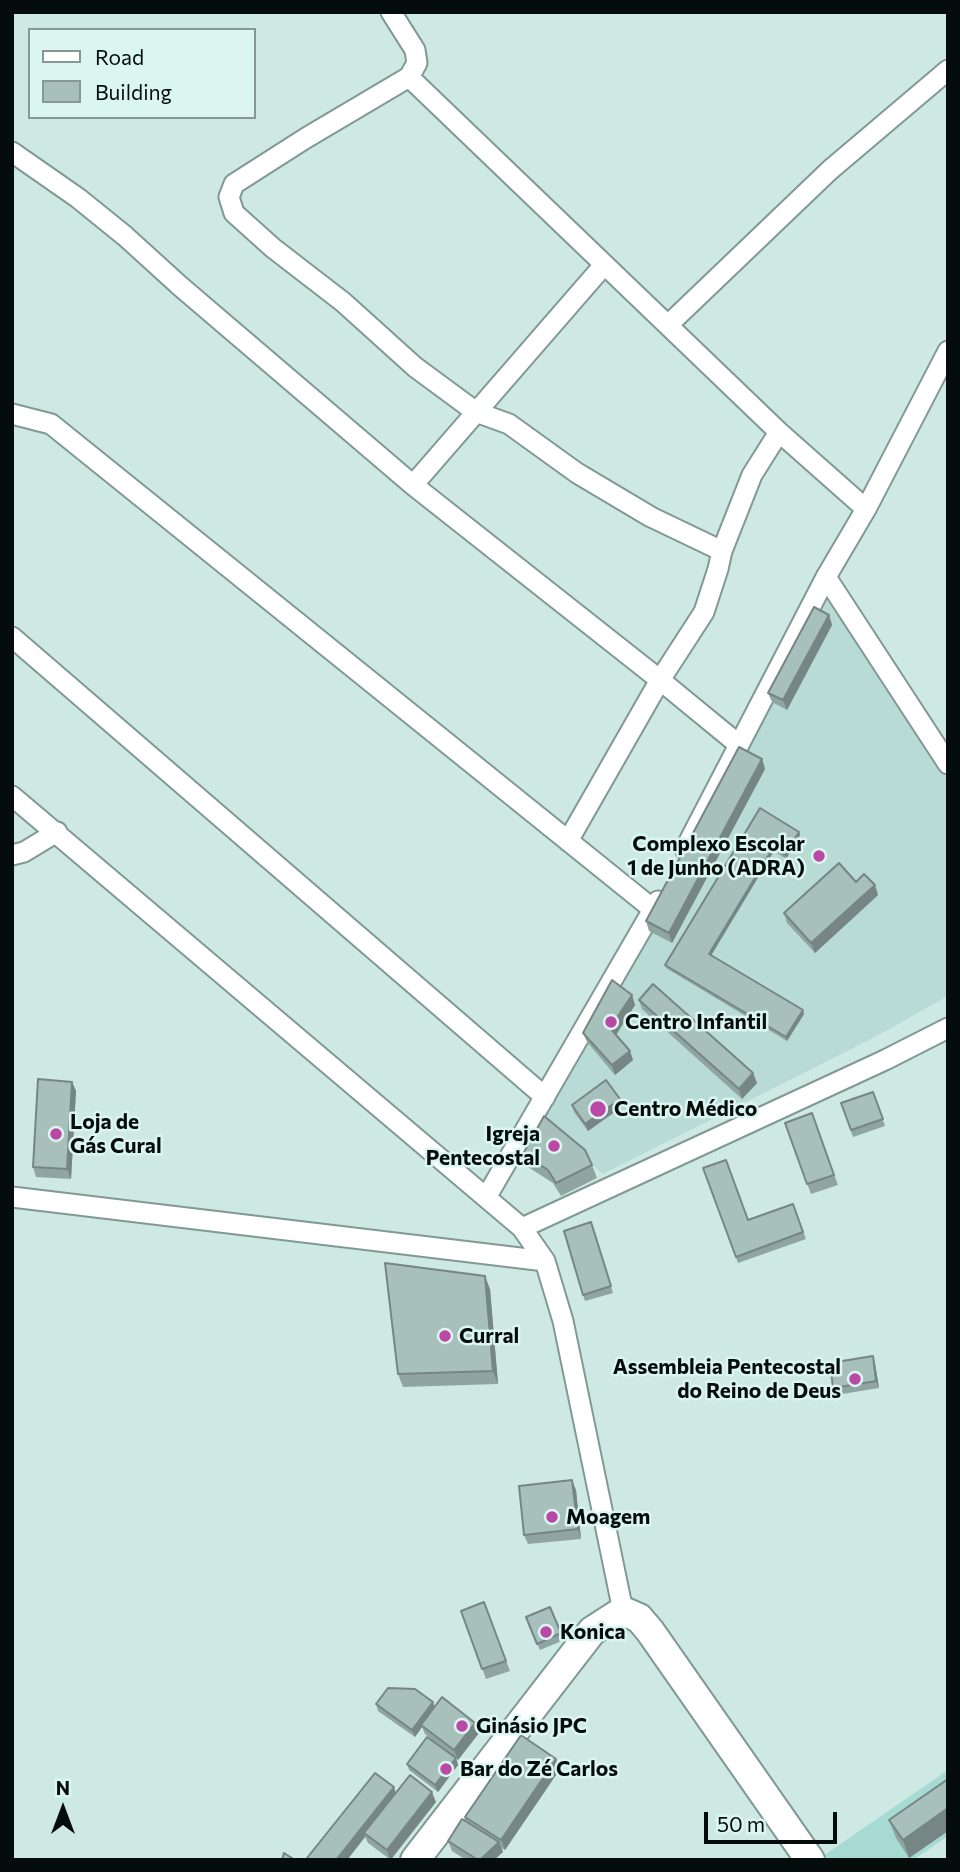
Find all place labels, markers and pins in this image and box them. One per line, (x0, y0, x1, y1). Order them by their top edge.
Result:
place label: Complexo Escolar 1 de Junho (ADRA) (627, 831, 805, 881)
marker: Complexo Escolar 1 de Junho (ADRA) (811, 848, 827, 864)
place label: Centro Infantil (625, 1009, 767, 1035)
marker: Centro Infantil (603, 1014, 619, 1030)
place label: Centro Médico (614, 1096, 757, 1122)
marker: Centro Médico (588, 1099, 608, 1119)
place label: Loja de Gás Cural (70, 1109, 162, 1159)
place label: Igreja Pentecostal (426, 1121, 540, 1171)
marker: Loja de Gás Cural (48, 1126, 64, 1142)
marker: Igreja Pentecostal (546, 1138, 562, 1154)
place label: Curral (459, 1323, 519, 1349)
marker: Curral (437, 1328, 453, 1344)
place label: Assembleia Pentecostal do Reino de Deus (613, 1354, 841, 1404)
marker: Assembleia Pentecostal do Reino de Deus (847, 1371, 863, 1387)
place label: Moagem (566, 1504, 650, 1530)
marker: Moagem (544, 1509, 560, 1525)
place label: Konica (560, 1619, 626, 1645)
marker: Konica (538, 1624, 554, 1640)
place label: Ginásio JPC (476, 1713, 587, 1739)
marker: Ginásio JPC (454, 1718, 470, 1734)
place label: Bar do Zé Carlos (460, 1756, 618, 1782)
marker: Bar do Zé Carlos (438, 1761, 454, 1777)

